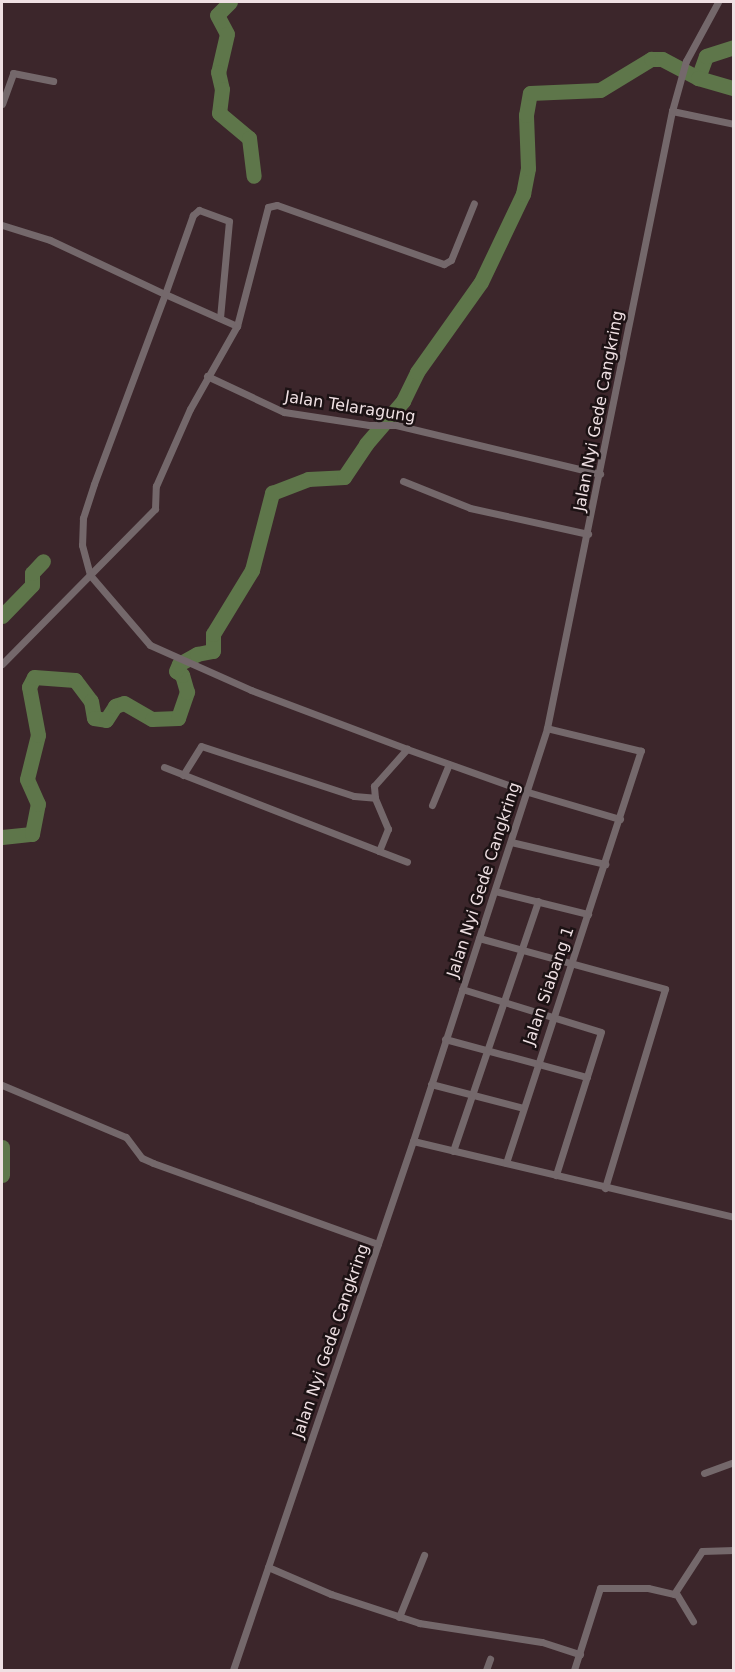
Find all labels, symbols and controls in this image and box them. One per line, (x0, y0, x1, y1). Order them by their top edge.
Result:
street label: Jalan Nyi Gede Cangkring (570, 309, 628, 513)
street label: Jalan Telaragung (283, 387, 417, 427)
street label: Jalan Nyi Gede Cangkring (443, 780, 525, 980)
street label: Jalan Siabang 1 (520, 924, 578, 1048)
street label: Jalan Nyi Gede Cangkring (289, 1241, 373, 1441)

